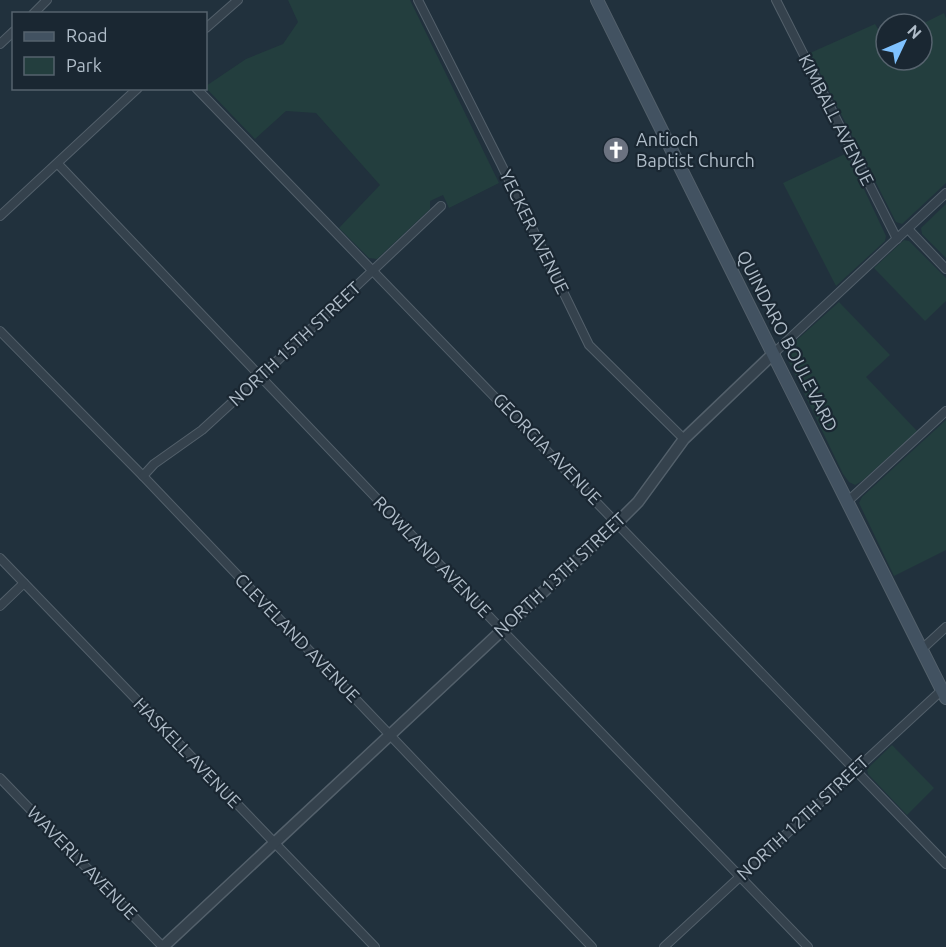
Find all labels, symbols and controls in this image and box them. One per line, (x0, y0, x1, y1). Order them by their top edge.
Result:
legend (12, 12, 207, 90)
north arrow (874, 12, 934, 72)
text: N (904, 21, 925, 42)
text: Road (66, 25, 108, 45)
street label: KIMBALL AVENUE (795, 51, 879, 188)
text: Park (66, 55, 102, 75)
place label: Antioch Baptist Church (636, 129, 755, 170)
church icon: Antioch Baptist Church (601, 135, 631, 165)
street label: YECKER AVENUE (496, 166, 574, 297)
street label: QUINDARO BOULEVARD (733, 247, 842, 435)
street label: NORTH 15TH STREET (224, 277, 364, 409)
street label: GEORGIA AVENUE (490, 389, 606, 508)
street label: ROWLAND AVENUE (370, 492, 496, 621)
street label: NORTH 13TH STREET (489, 508, 629, 640)
street label: CLEVELAND AVENUE (231, 569, 364, 706)
street label: HASKELL AVENUE (130, 693, 245, 811)
street label: NORTH 12TH STREET (732, 751, 872, 883)
street label: WAVERLY AVENUE (24, 802, 142, 923)

